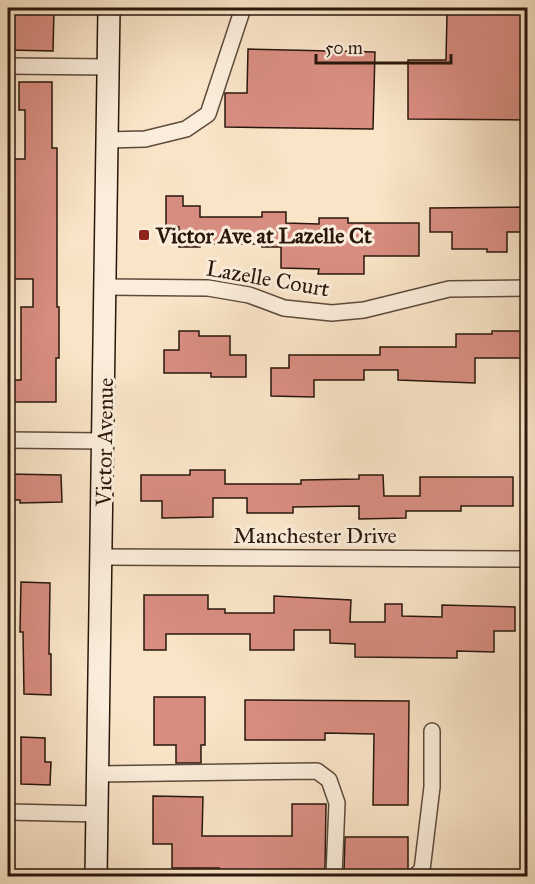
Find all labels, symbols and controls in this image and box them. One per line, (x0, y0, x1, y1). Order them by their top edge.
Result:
scale bar (316, 27, 451, 65)
text: 50 m (325, 37, 363, 59)
place label: Victor Ave at Lazelle Ct (155, 222, 372, 249)
marker: Victor Ave at Lazelle Ct (137, 228, 151, 242)
street label: Lazelle Court (204, 254, 332, 303)
street label: Victor Avenue (90, 378, 119, 508)
street label: Manchester Drive (233, 522, 397, 549)

